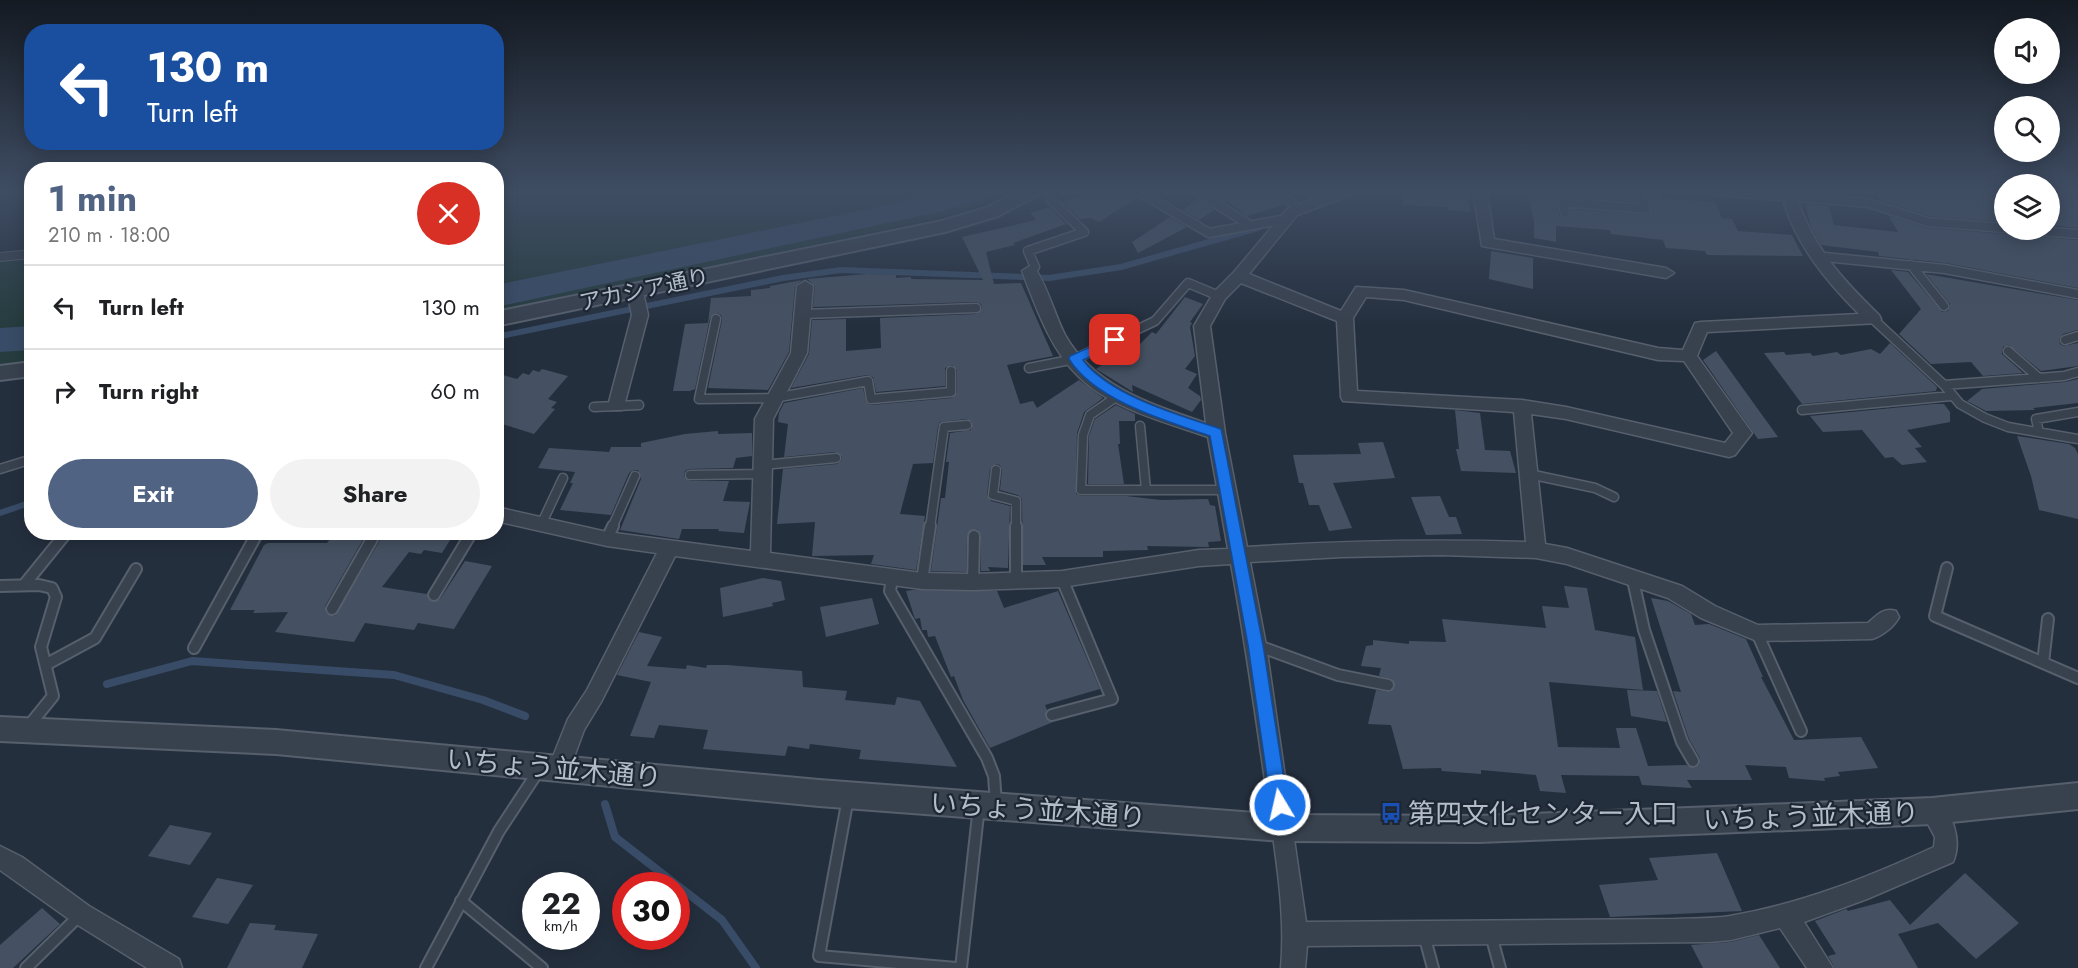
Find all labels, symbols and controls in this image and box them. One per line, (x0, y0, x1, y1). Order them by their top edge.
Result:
map controls (1994, 18, 2060, 240)
button: sound (1994, 18, 2060, 84)
text: 130 m (147, 37, 269, 98)
icon: left (48, 48, 126, 126)
text: Turn left (147, 93, 237, 132)
button: search (1994, 96, 2060, 162)
text: 1 min (48, 172, 137, 224)
button: layers (1994, 174, 2060, 240)
button: close (417, 182, 480, 245)
text: 210 m · 18:00 (48, 221, 170, 250)
street label: アカシア通り (576, 260, 712, 318)
icon: left (48, 291, 81, 324)
text: Turn left (99, 291, 184, 323)
text: 130 m (421, 291, 480, 323)
pin (1089, 314, 1140, 365)
icon: arrive (1098, 323, 1131, 356)
icon: right (48, 375, 81, 408)
text: Turn right (99, 375, 199, 407)
text: 60 m (430, 375, 480, 407)
button: Exit (48, 459, 258, 528)
button: Share (270, 459, 480, 528)
street label: いちょう並木通り (445, 739, 663, 797)
position arrow (1248, 773, 1312, 837)
street label: いちょう並木通り (929, 783, 1147, 837)
street label: いちょう並木通り (1702, 793, 1920, 839)
place label: 第四文化センター入口 (1408, 794, 1678, 833)
bus stop icon: 第四文化センター入口 (1379, 801, 1403, 825)
speed limit sign: 30 (612, 872, 690, 950)
text: 22 (541, 882, 581, 925)
text: km/h (544, 915, 578, 937)

